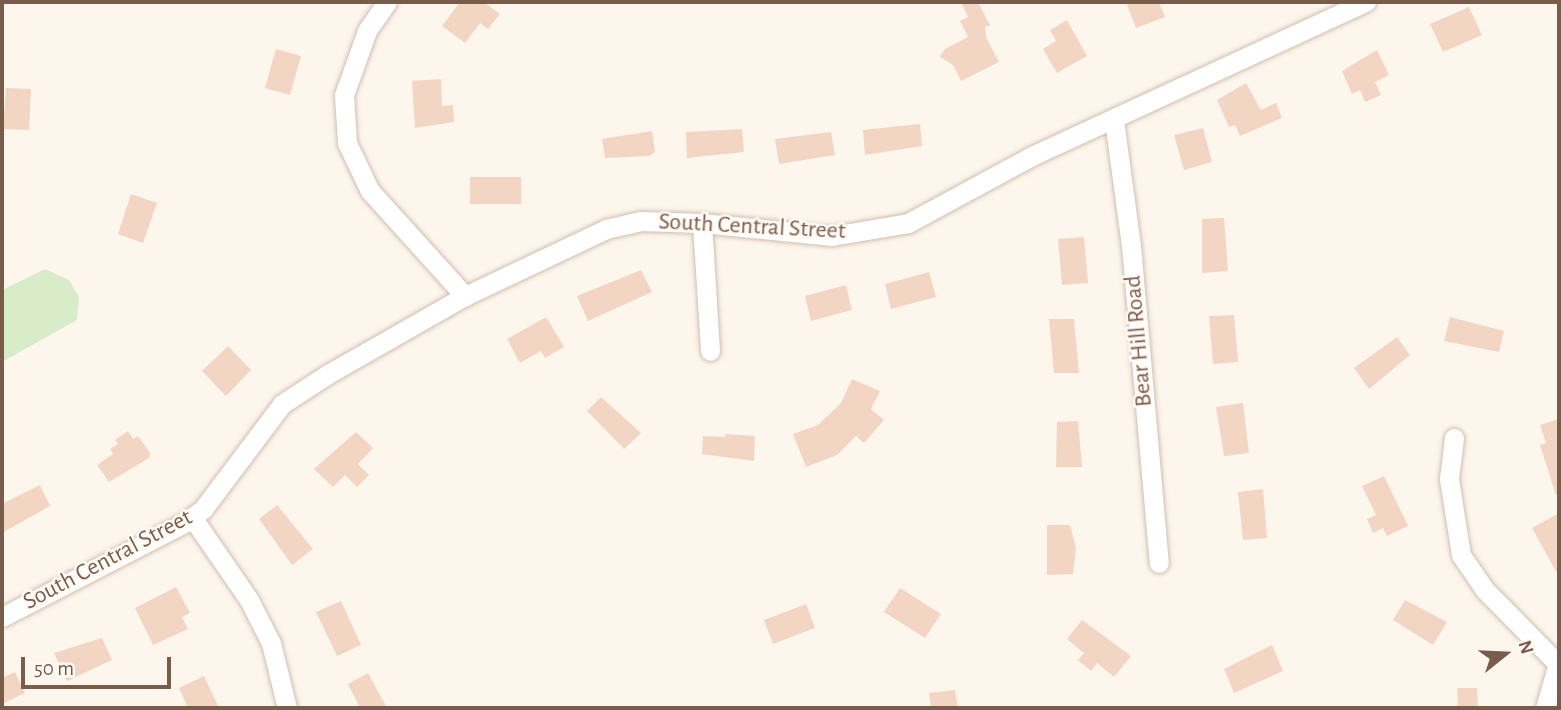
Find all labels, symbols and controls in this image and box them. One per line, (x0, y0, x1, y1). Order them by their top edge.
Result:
street label: South Central Street (658, 208, 846, 246)
street label: Bear Hill Road (1119, 274, 1159, 408)
street label: South Central Street (19, 503, 197, 617)
north arrow (1470, 619, 1540, 689)
text: N (1514, 638, 1537, 657)
scale bar (24, 644, 175, 688)
text: 50 m (34, 658, 74, 679)

